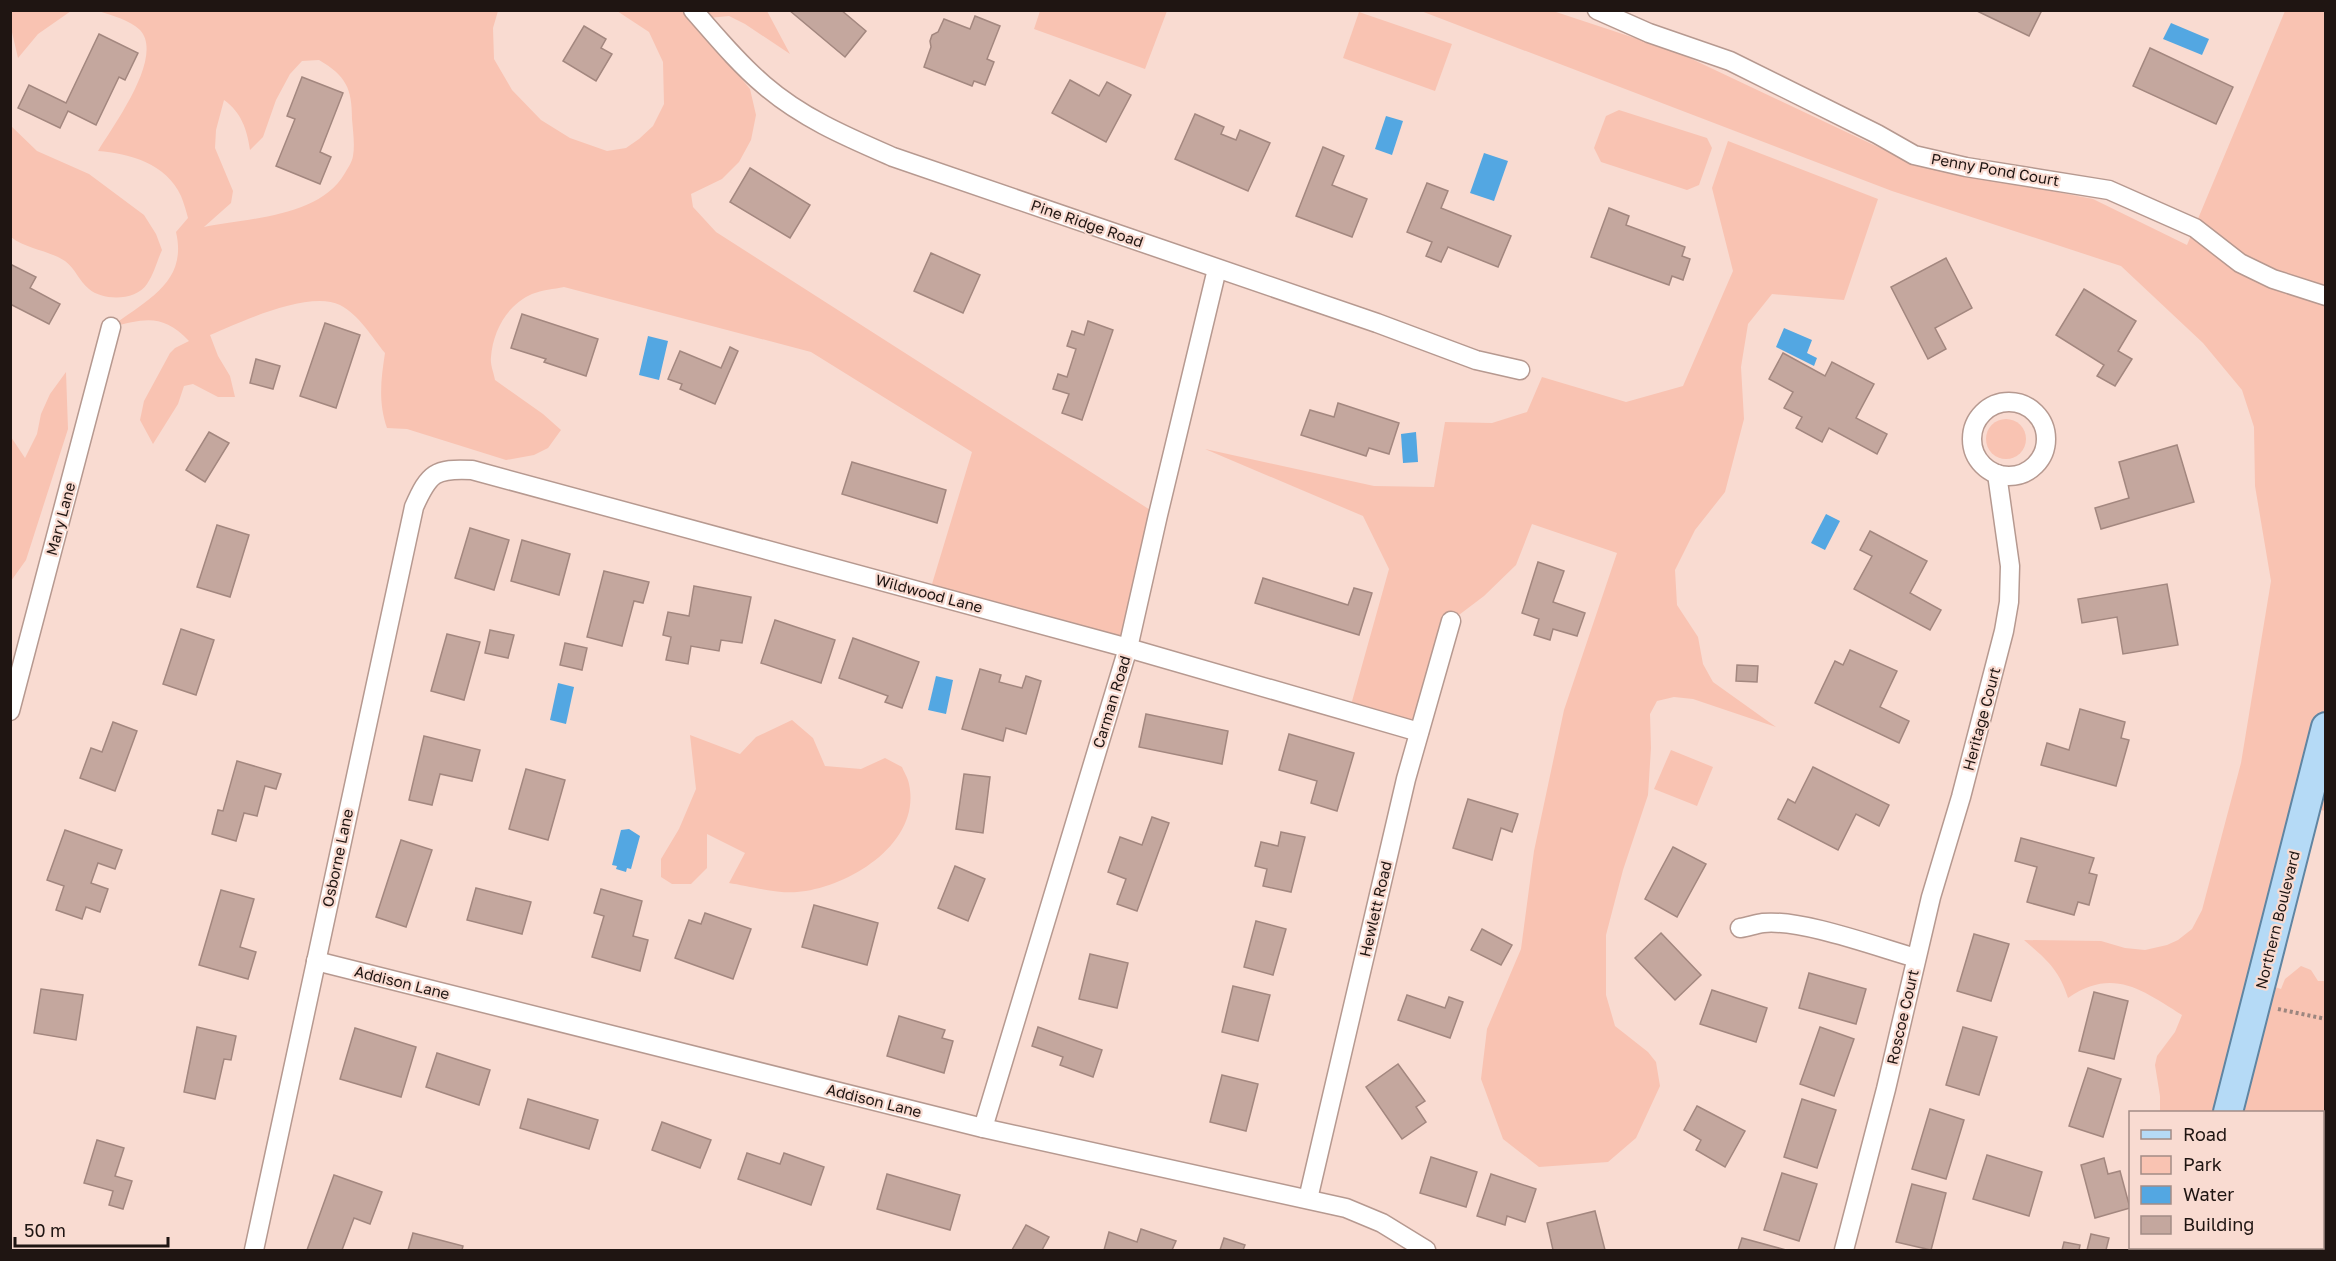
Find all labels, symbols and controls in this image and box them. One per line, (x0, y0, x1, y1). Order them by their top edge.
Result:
street label: Penny Pond Court (1930, 149, 2061, 189)
street label: Pine Ridge Road (1029, 195, 1146, 251)
street label: Mary Lane (42, 480, 78, 557)
street label: Wildwood Lane (874, 570, 985, 616)
street label: Carman Road (1088, 653, 1134, 750)
street label: Heritage Court (1959, 665, 2004, 773)
street label: Osborne Lane (318, 807, 356, 909)
street label: Northern Boulevard (2251, 849, 2303, 991)
street label: Hewlett Road (1355, 859, 1395, 958)
street label: Addison Lane (353, 962, 452, 1003)
street label: Roscoe Court (1882, 967, 1922, 1066)
street label: Addison Lane (825, 1080, 924, 1121)
legend (2129, 1111, 2324, 1249)
text: Road (2183, 1123, 2227, 1145)
text: Park (2183, 1153, 2222, 1175)
text: Water (2183, 1183, 2234, 1205)
scale bar (15, 1210, 168, 1248)
text: Building (2183, 1213, 2254, 1235)
text: 50 m (24, 1219, 66, 1241)

